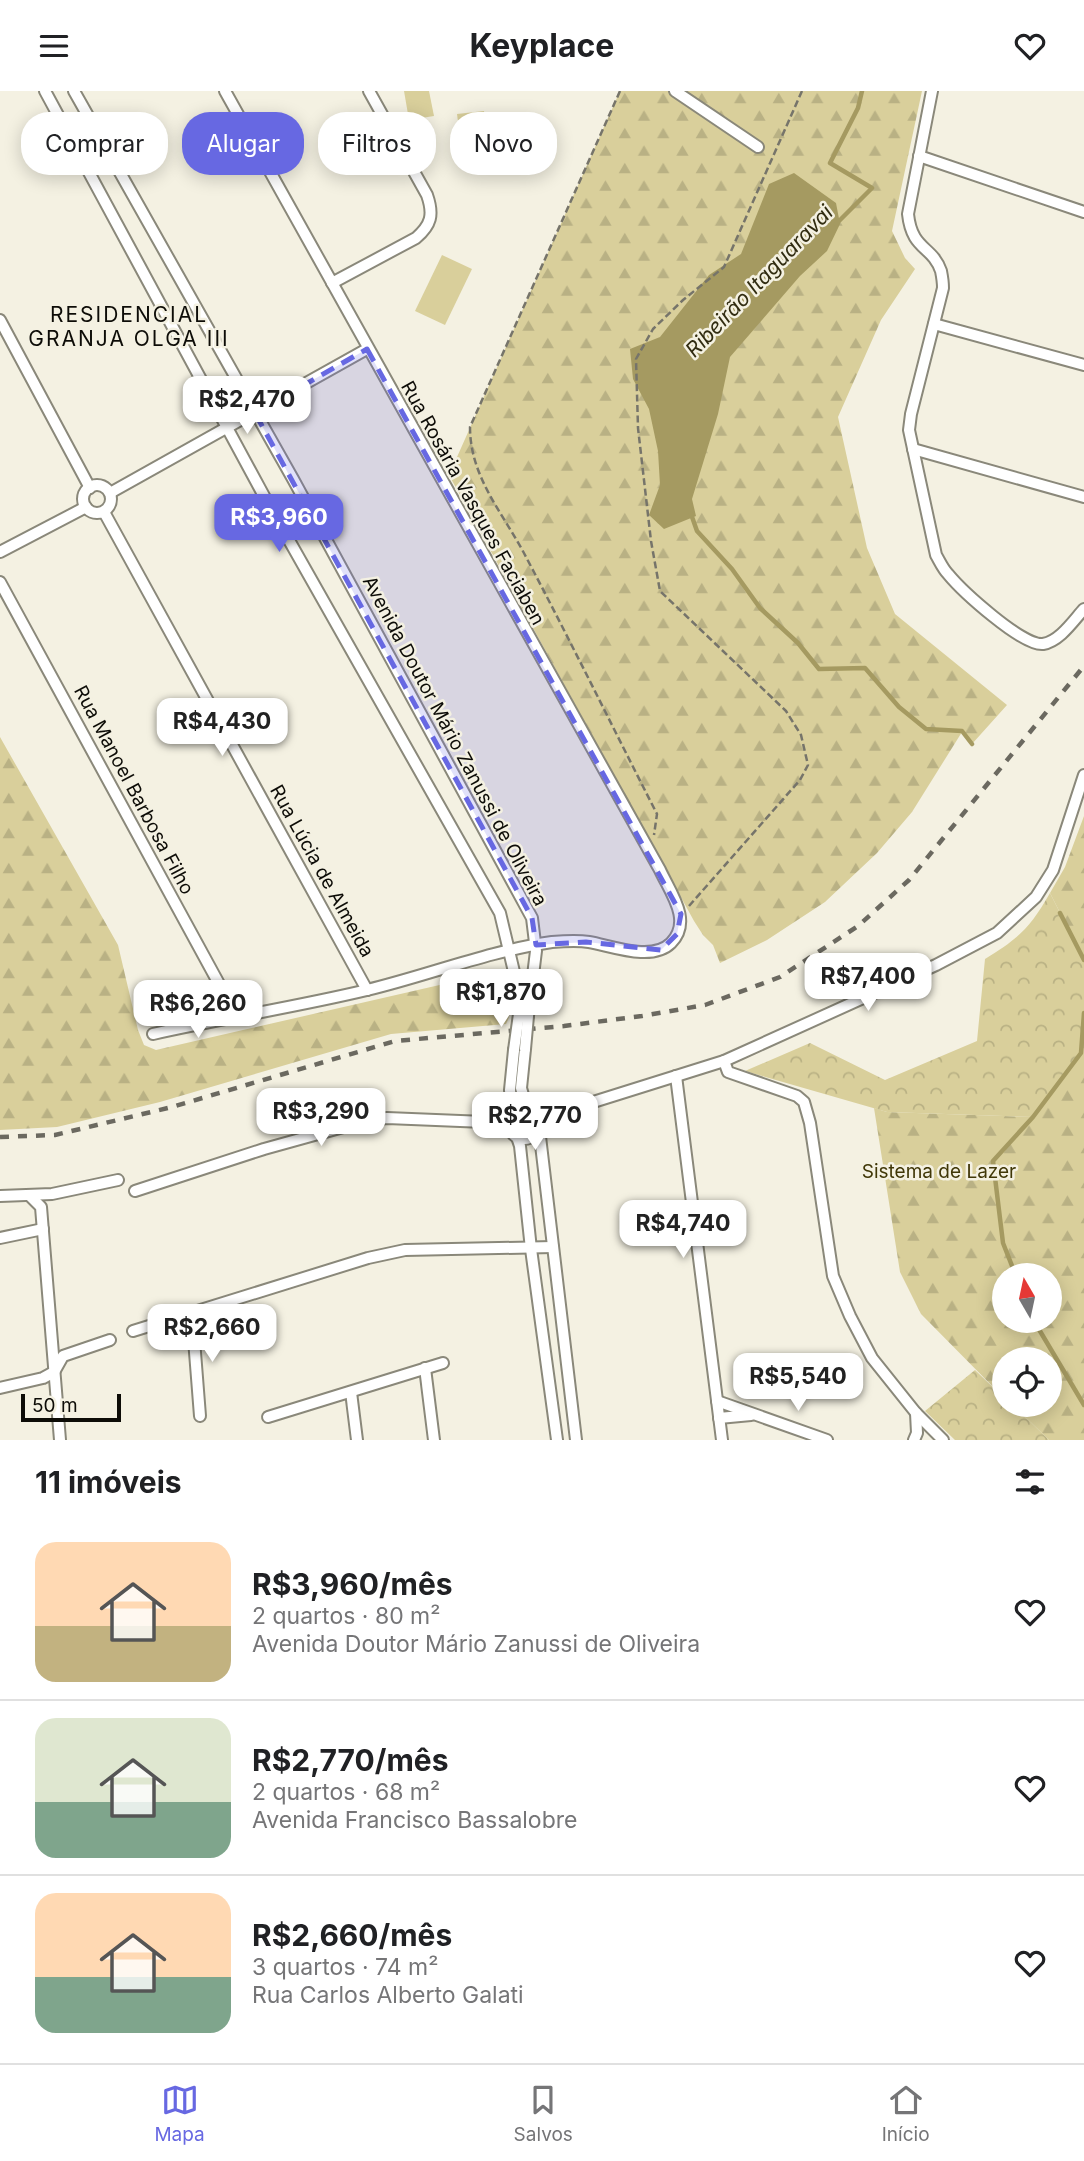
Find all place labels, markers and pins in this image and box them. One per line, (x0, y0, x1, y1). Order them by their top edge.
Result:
pin: R$2,470 (182, 377, 312, 436)
pin: R$3,960 (214, 495, 344, 554)
pin: R$4,430 (157, 699, 287, 758)
pin: R$7,400 (803, 953, 933, 1013)
pin: R$1,870 (436, 969, 566, 1029)
pin: R$6,260 (133, 981, 263, 1040)
pin: R$3,290 (256, 1089, 386, 1148)
pin: R$2,770 (470, 1093, 600, 1152)
pin: R$4,740 (618, 1201, 748, 1260)
pin: R$2,660 (147, 1305, 277, 1364)
pin: R$5,540 (733, 1353, 863, 1413)

